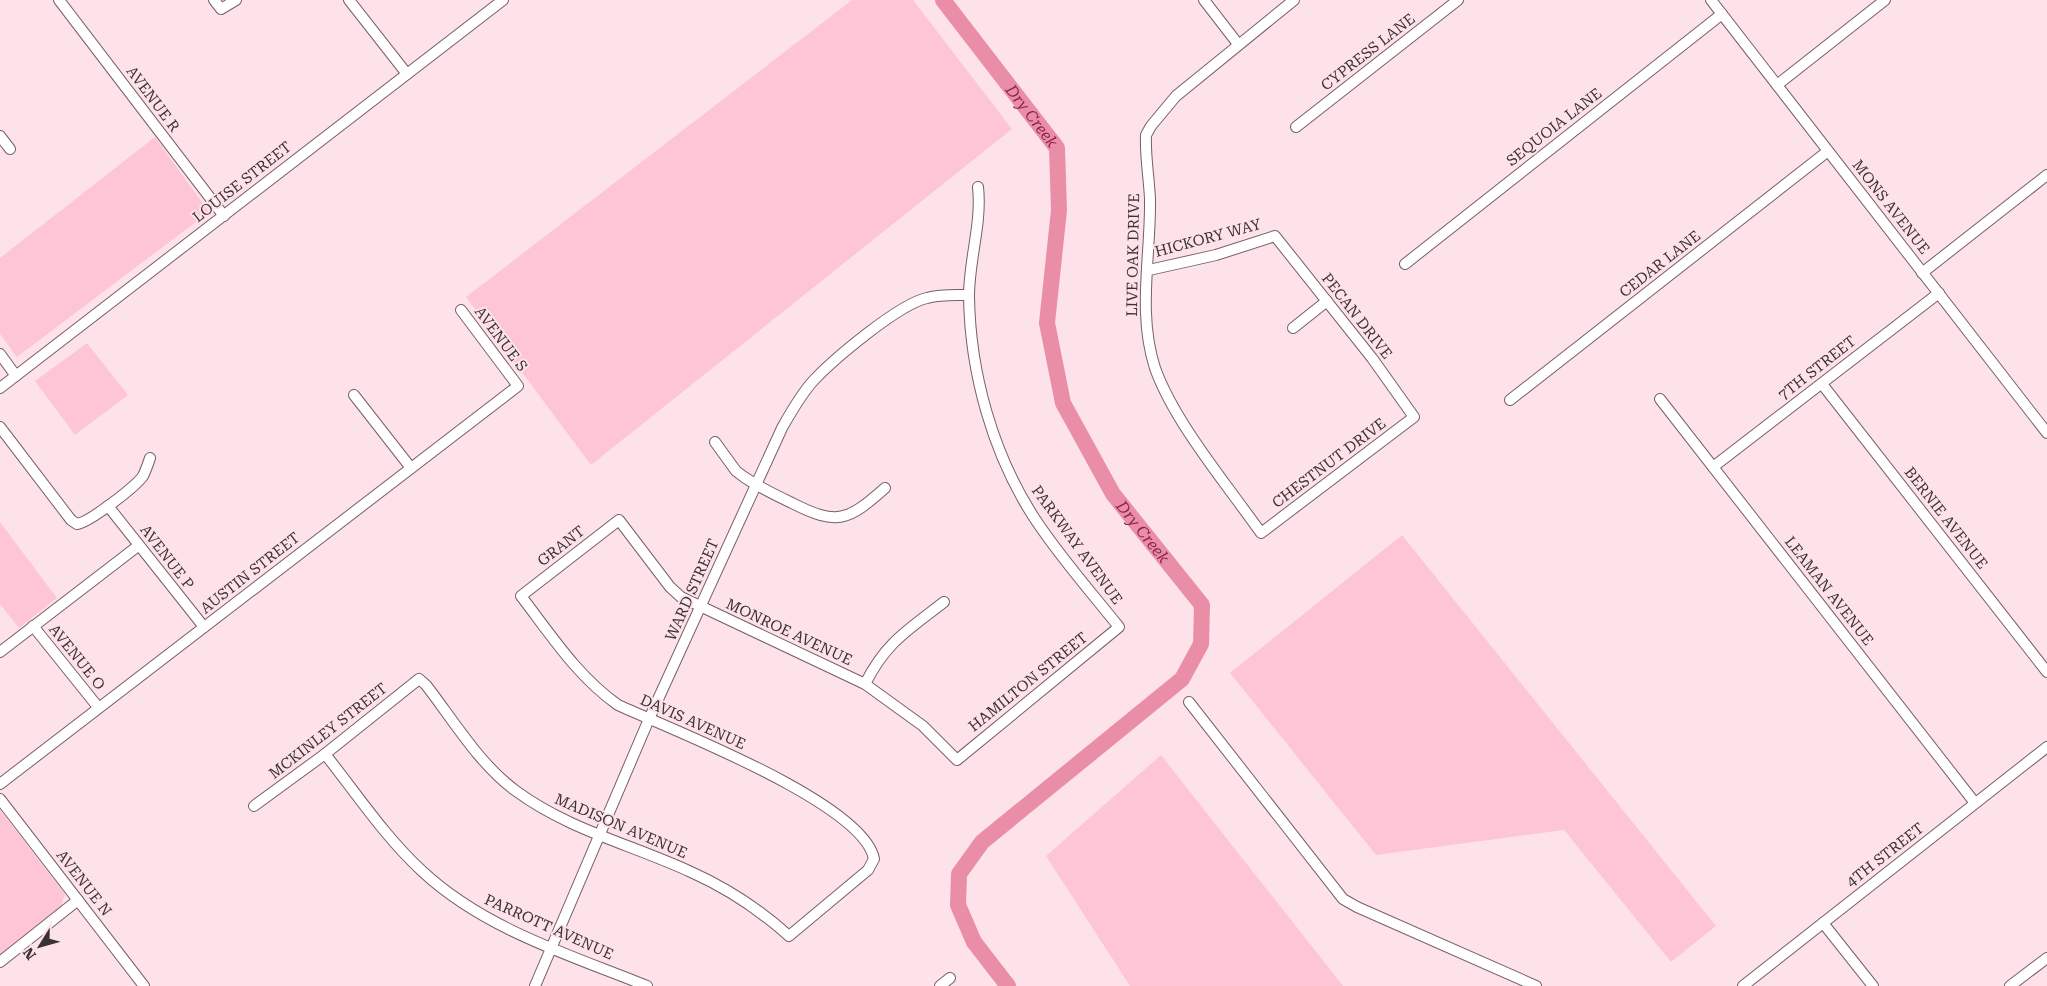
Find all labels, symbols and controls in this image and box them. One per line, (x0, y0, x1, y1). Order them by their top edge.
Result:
street label: CYPRESS LANE (1317, 10, 1419, 94)
street label: AVENUE R (122, 63, 184, 136)
water label: Dry Creek (1001, 80, 1062, 151)
street label: SEQUOIA LANE (1503, 84, 1605, 170)
street label: LOUISE STREET (189, 138, 295, 226)
street label: MONS AVENUE (1849, 156, 1933, 258)
street label: LIVE OAK DRIVE (1123, 193, 1143, 317)
street label: HICKORY WAY (1153, 215, 1264, 261)
street label: CEDAR LANE (1616, 227, 1704, 301)
street label: PECAN DRIVE (1318, 270, 1396, 362)
street label: AVENUE S (471, 303, 531, 375)
street label: 7TH STREET (1775, 332, 1859, 404)
street label: CHESTNUT DRIVE (1269, 414, 1389, 512)
street label: BERNIE AVENUE (1901, 463, 1991, 573)
street label: PARKWAY AVENUE (1028, 482, 1126, 608)
water label: Dry Creek (1111, 496, 1173, 567)
street label: AVENUE P (136, 521, 198, 593)
street label: GRANT (534, 522, 588, 570)
street label: AUSTIN STREET (197, 529, 303, 617)
street label: LEAMAN AVENUE (1781, 533, 1877, 649)
street label: WARD STREET (661, 536, 723, 644)
street label: MONROE AVENUE (723, 595, 855, 669)
street label: AVENUE O (45, 621, 109, 693)
street label: HAMILTON STREET (965, 629, 1091, 735)
street label: MCKINLEY STREET (265, 679, 391, 783)
street label: DAVIS AVENUE (637, 691, 749, 753)
street label: MADISON AVENUE (552, 790, 690, 862)
street label: 4TH STREET (1843, 819, 1927, 891)
street label: AVENUE N (53, 846, 115, 920)
street label: PARROTT AVENUE (482, 890, 616, 964)
north arrow (15, 921, 65, 971)
text: N (20, 945, 39, 963)

